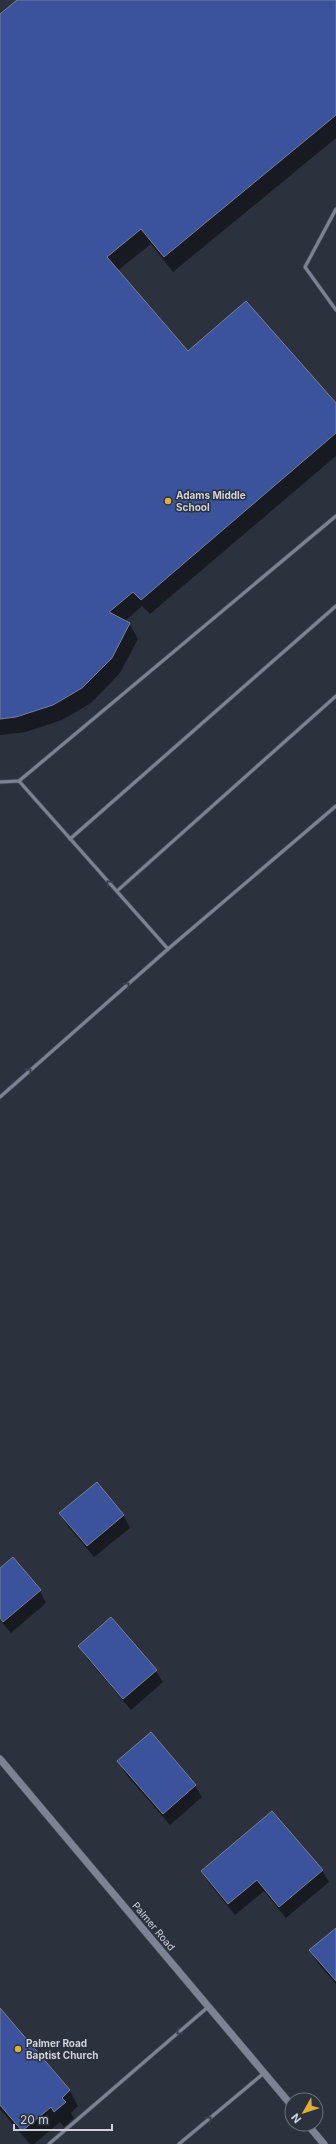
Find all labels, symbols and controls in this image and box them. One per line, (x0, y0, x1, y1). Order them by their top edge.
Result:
place label: Adams Middle School (176, 489, 246, 513)
marker: Adams Middle School (163, 496, 173, 506)
one-way arrow (107, 880, 114, 887)
one-way arrow (122, 983, 130, 990)
one-way arrow (25, 1069, 32, 1076)
street label: Palmer Road (130, 1899, 178, 1953)
one-way arrow (176, 2028, 184, 2035)
place label: Palmer Road Baptist Church (26, 2037, 99, 2061)
marker: Palmer Road Baptist Church (13, 2044, 23, 2054)
north arrow (284, 2092, 324, 2132)
scale bar (14, 2106, 112, 2132)
text: N (288, 2111, 304, 2126)
text: 20 m (20, 2112, 49, 2127)
one-way arrow (204, 2116, 212, 2123)

